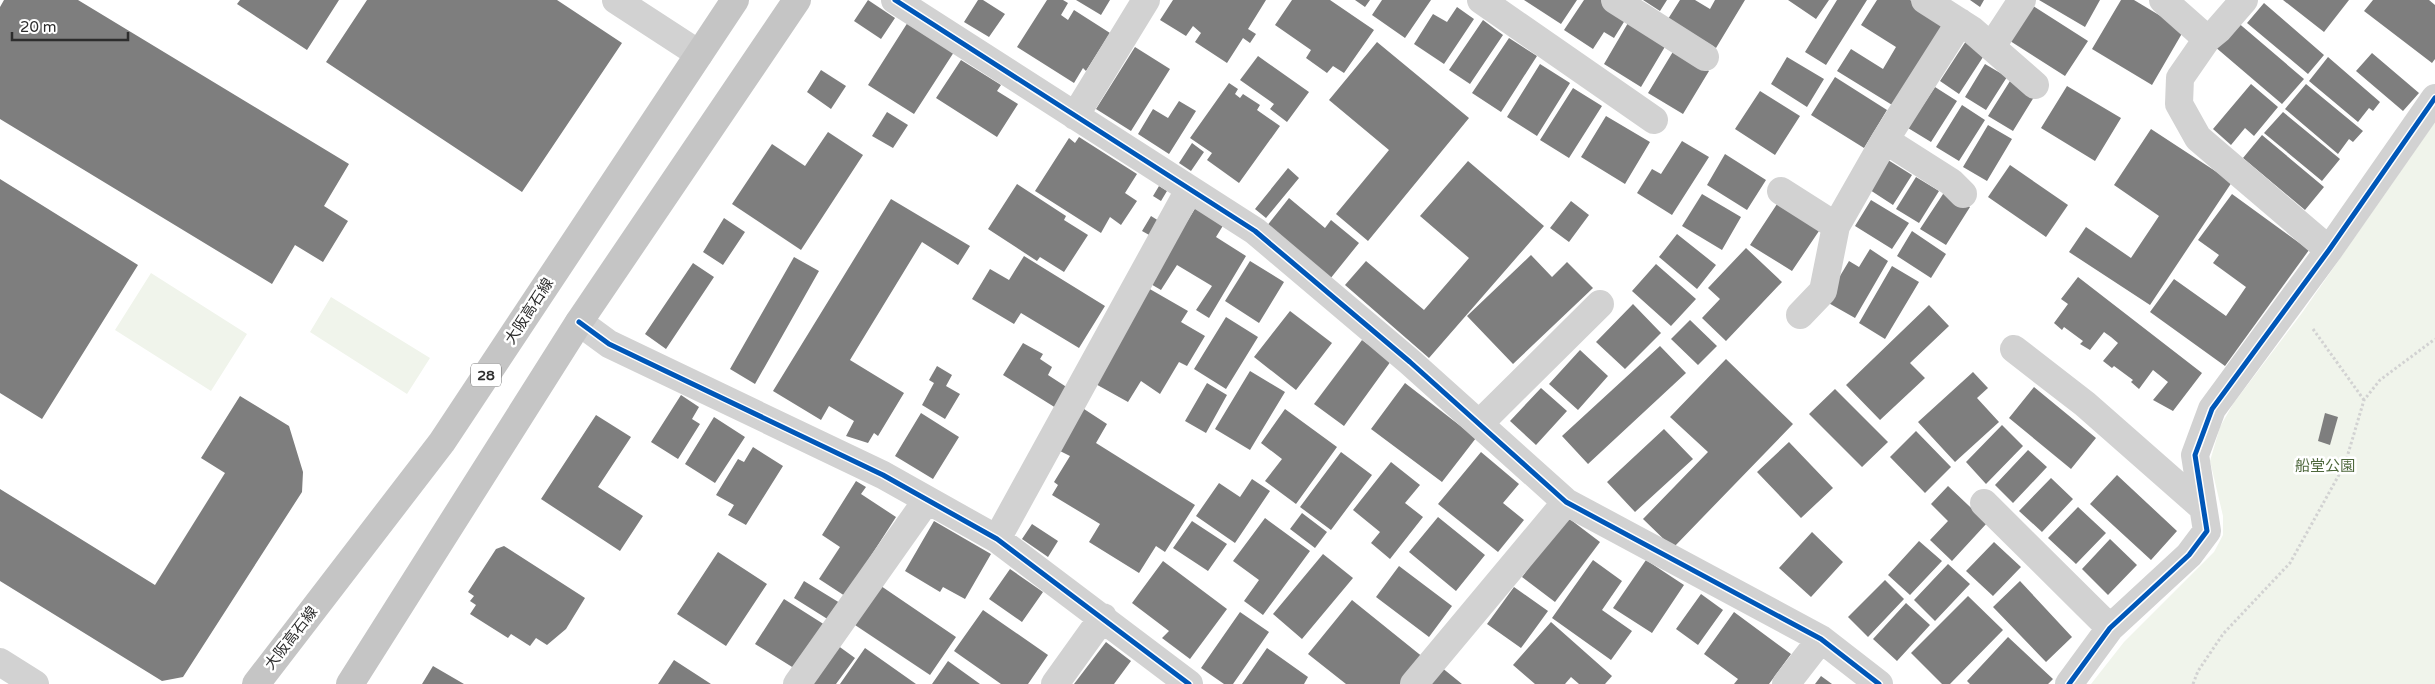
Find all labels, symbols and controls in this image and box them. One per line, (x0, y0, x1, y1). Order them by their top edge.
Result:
scale bar (12, 10, 129, 42)
text: 20 m (20, 18, 57, 36)
street label: 大阪高石線 (501, 275, 557, 347)
road number: 28 (471, 364, 501, 386)
park label: 船堂公園 (2295, 457, 2355, 475)
street label: 大阪高石線 (261, 603, 321, 673)

